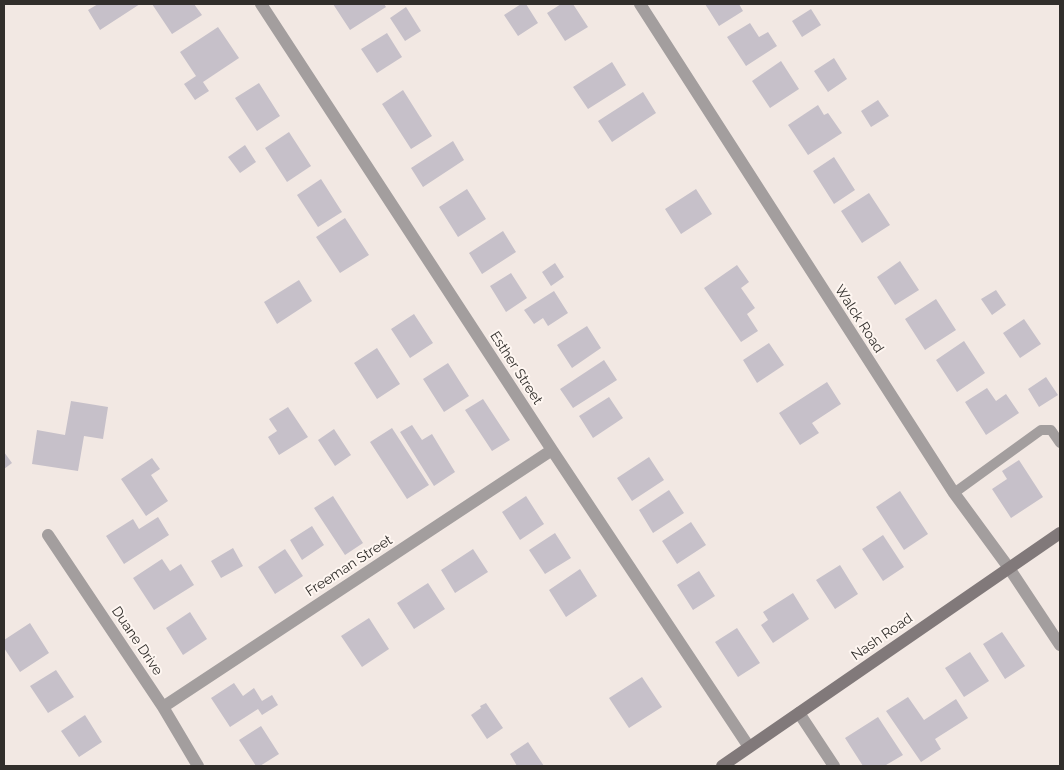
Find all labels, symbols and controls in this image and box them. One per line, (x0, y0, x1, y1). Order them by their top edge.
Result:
street label: Walck Road (831, 282, 887, 356)
street label: Esther Street (486, 328, 546, 408)
street label: Freeman Street (303, 532, 395, 600)
street label: Duane Drive (108, 603, 166, 679)
street label: Nash Road (848, 610, 916, 664)

